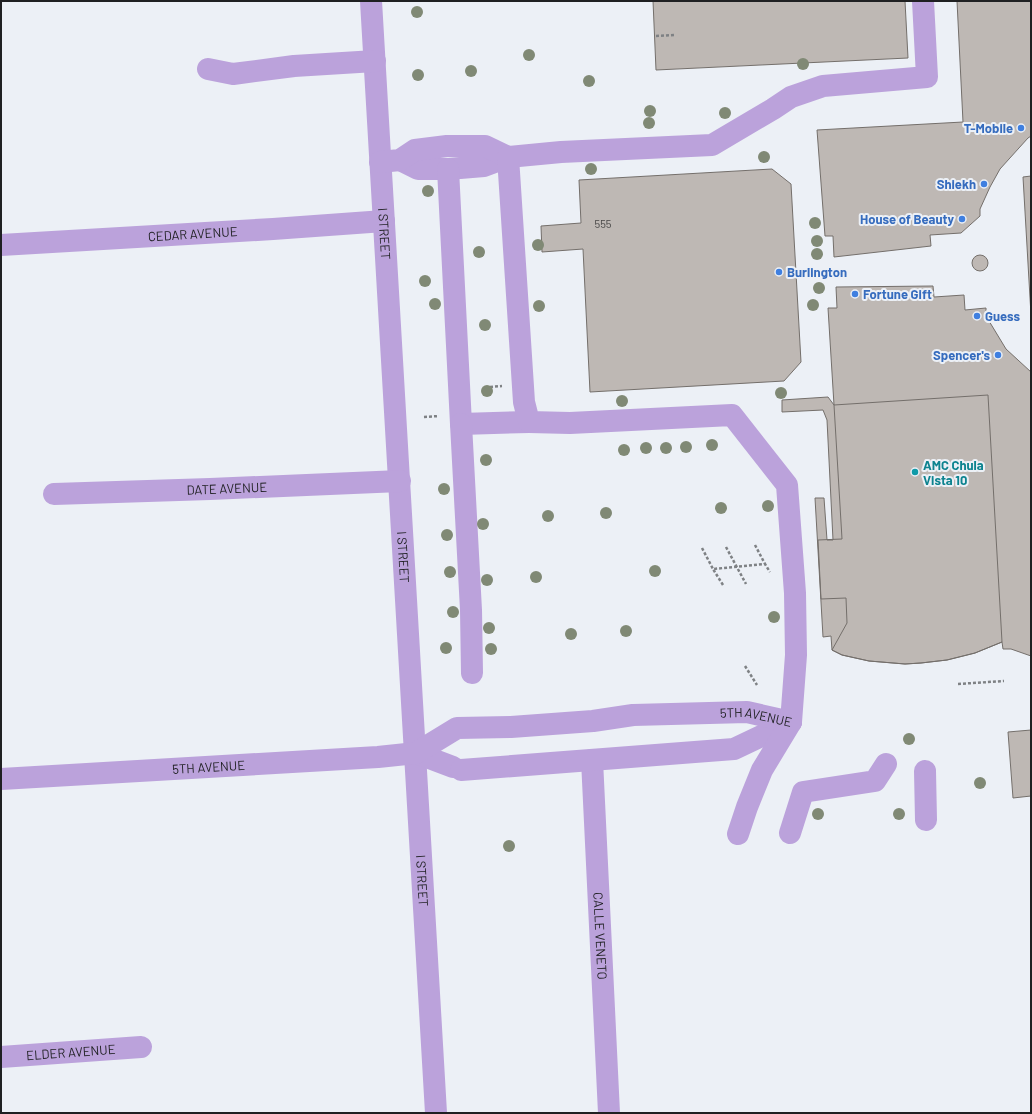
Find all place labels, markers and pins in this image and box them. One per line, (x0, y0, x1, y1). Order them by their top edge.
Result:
place label: T-Mobile (964, 120, 1013, 136)
marker: T-Mobile (1016, 123, 1026, 133)
place label: Shiekh (937, 176, 976, 192)
marker: Shiekh (979, 179, 989, 189)
place label: House of Beauty (860, 211, 954, 227)
marker: House of Beauty (957, 214, 967, 224)
place label: Burlington (787, 264, 847, 280)
marker: Burlington (774, 267, 784, 277)
place label: Fortune Gift (863, 286, 932, 302)
marker: Fortune Gift (850, 289, 860, 299)
place label: Guess (985, 308, 1020, 324)
marker: Guess (972, 311, 982, 321)
place label: Spencer's (933, 347, 990, 363)
marker: Spencer's (993, 350, 1003, 360)
place label: AMC Chula Vista 10 (923, 457, 984, 488)
marker: AMC Chula Vista 10 (910, 467, 920, 477)

